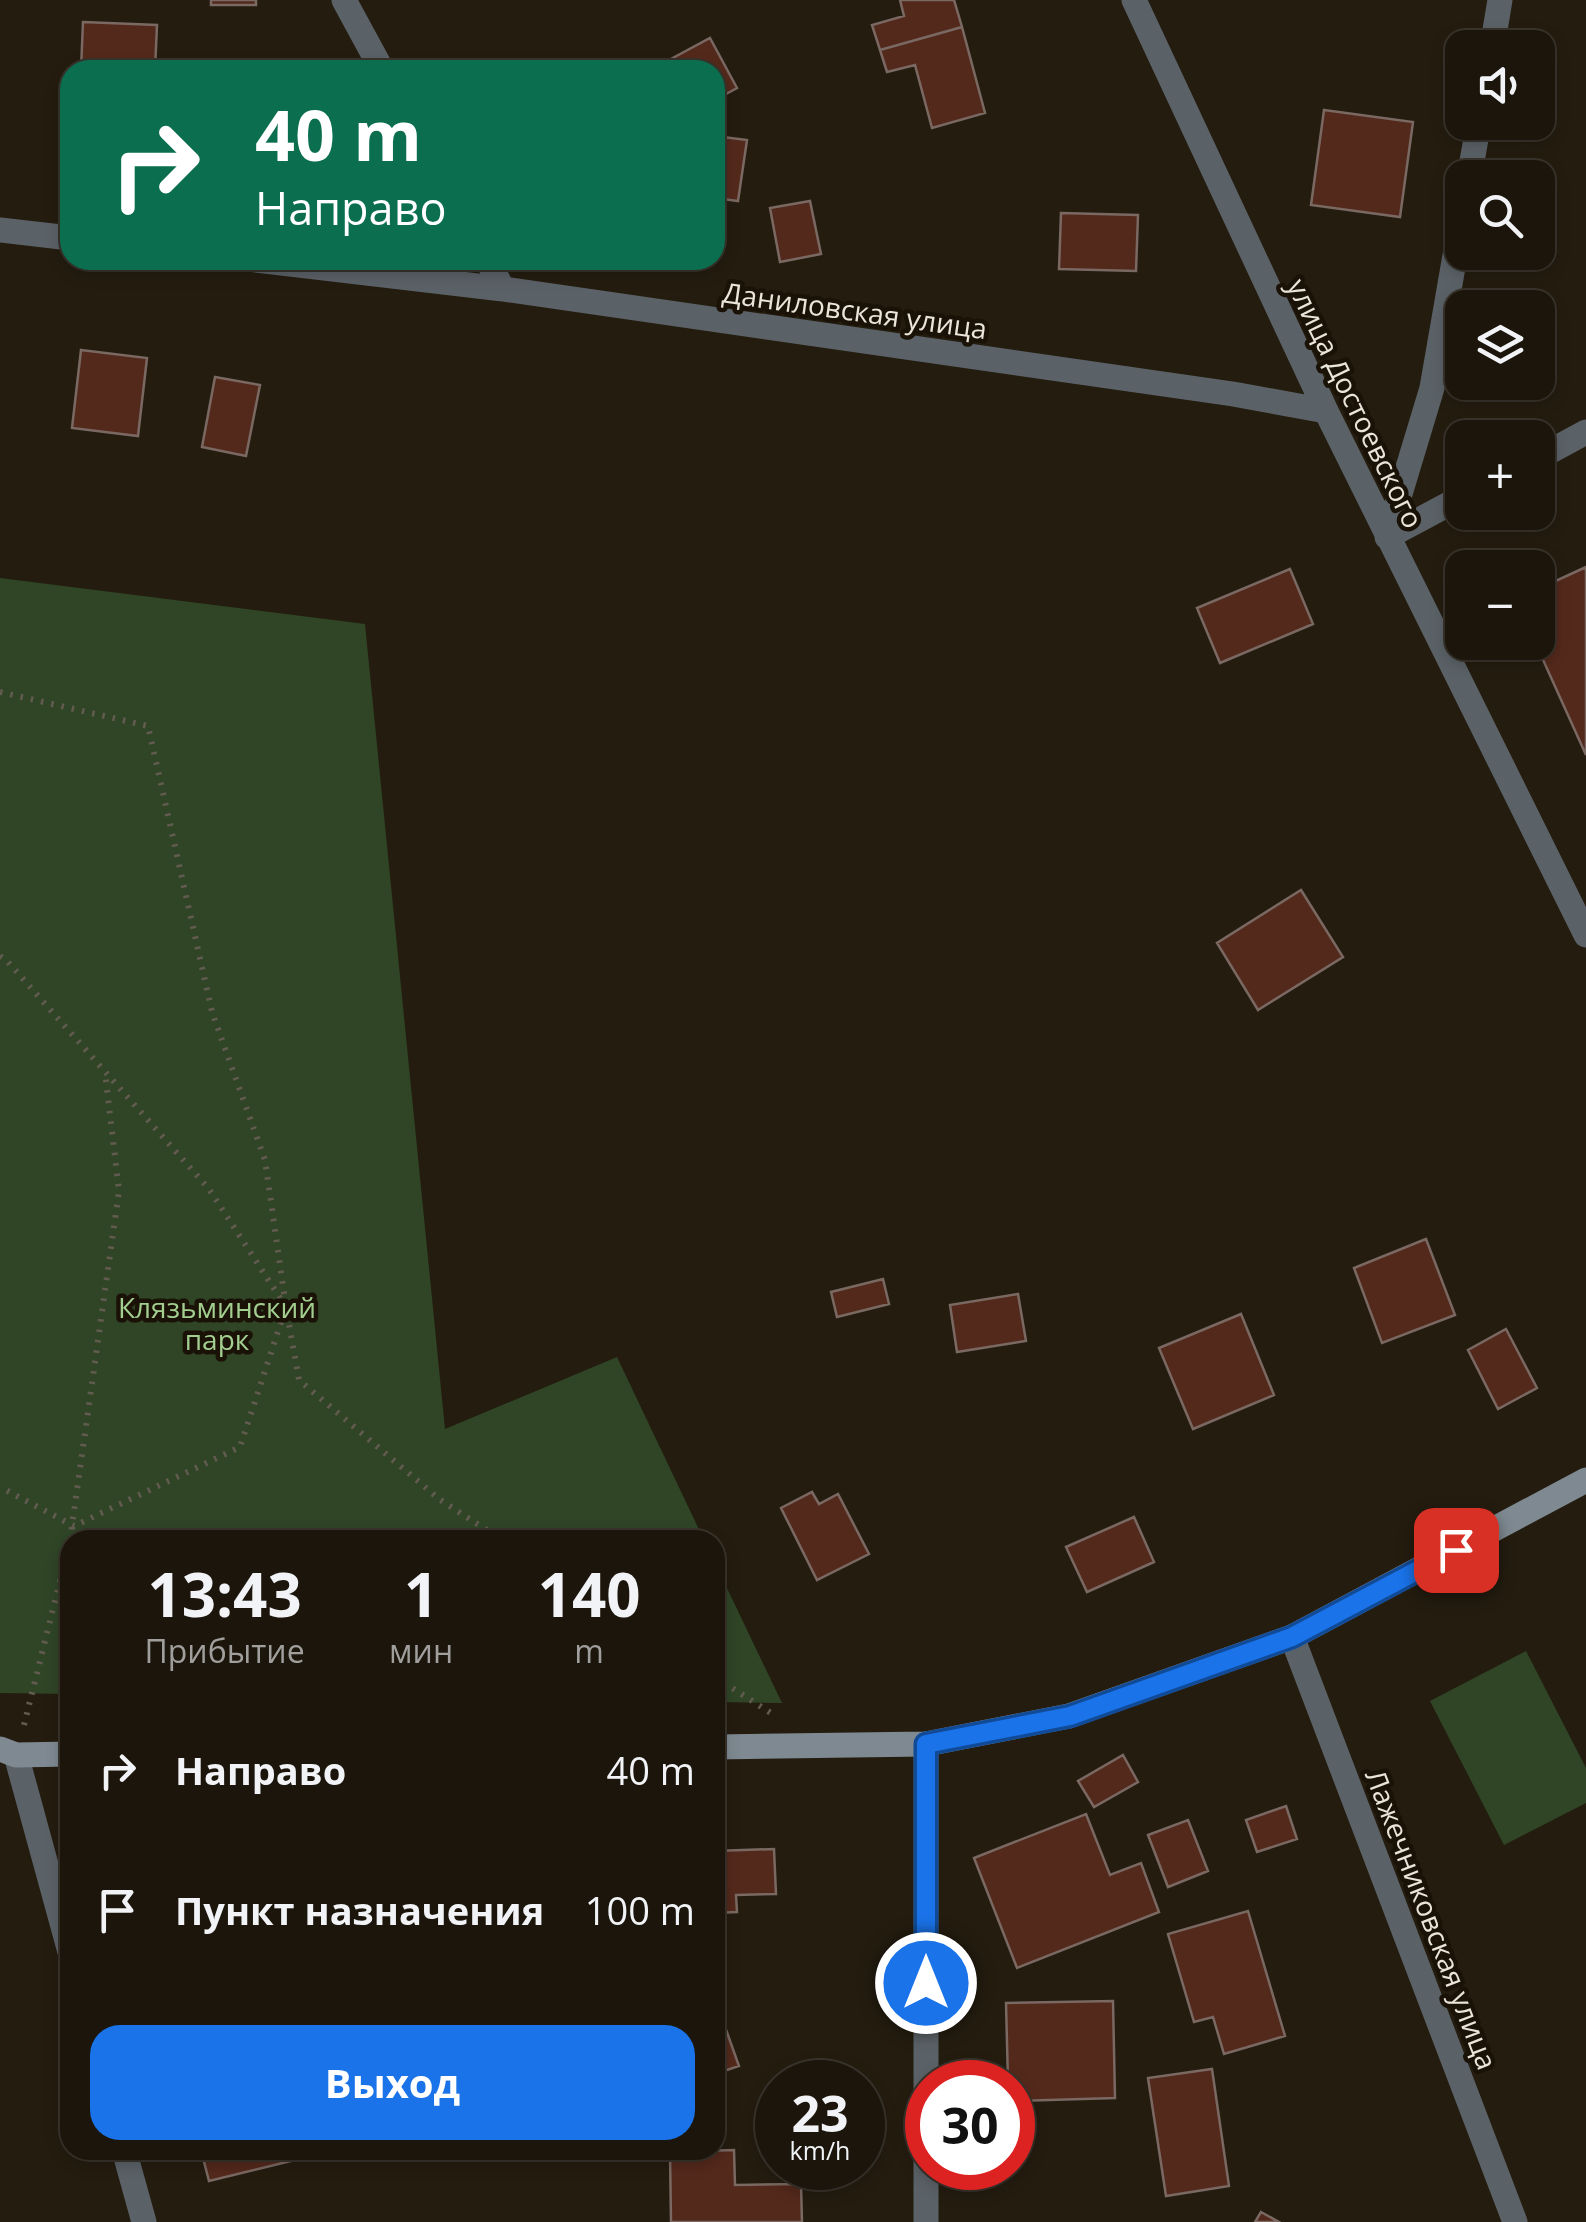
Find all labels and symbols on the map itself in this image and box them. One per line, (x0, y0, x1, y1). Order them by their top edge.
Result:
street label: улица Достоевского (1279, 272, 1433, 534)
street label: Даниловская улица (720, 273, 990, 347)
park label: Клязьминский парк (118, 1288, 316, 1358)
pin (1414, 1508, 1499, 1593)
street label: Лажечниковская улица (1357, 1763, 1507, 2075)
position arrow (874, 1931, 978, 2035)
speed limit sign: 30 (905, 2060, 1035, 2190)

